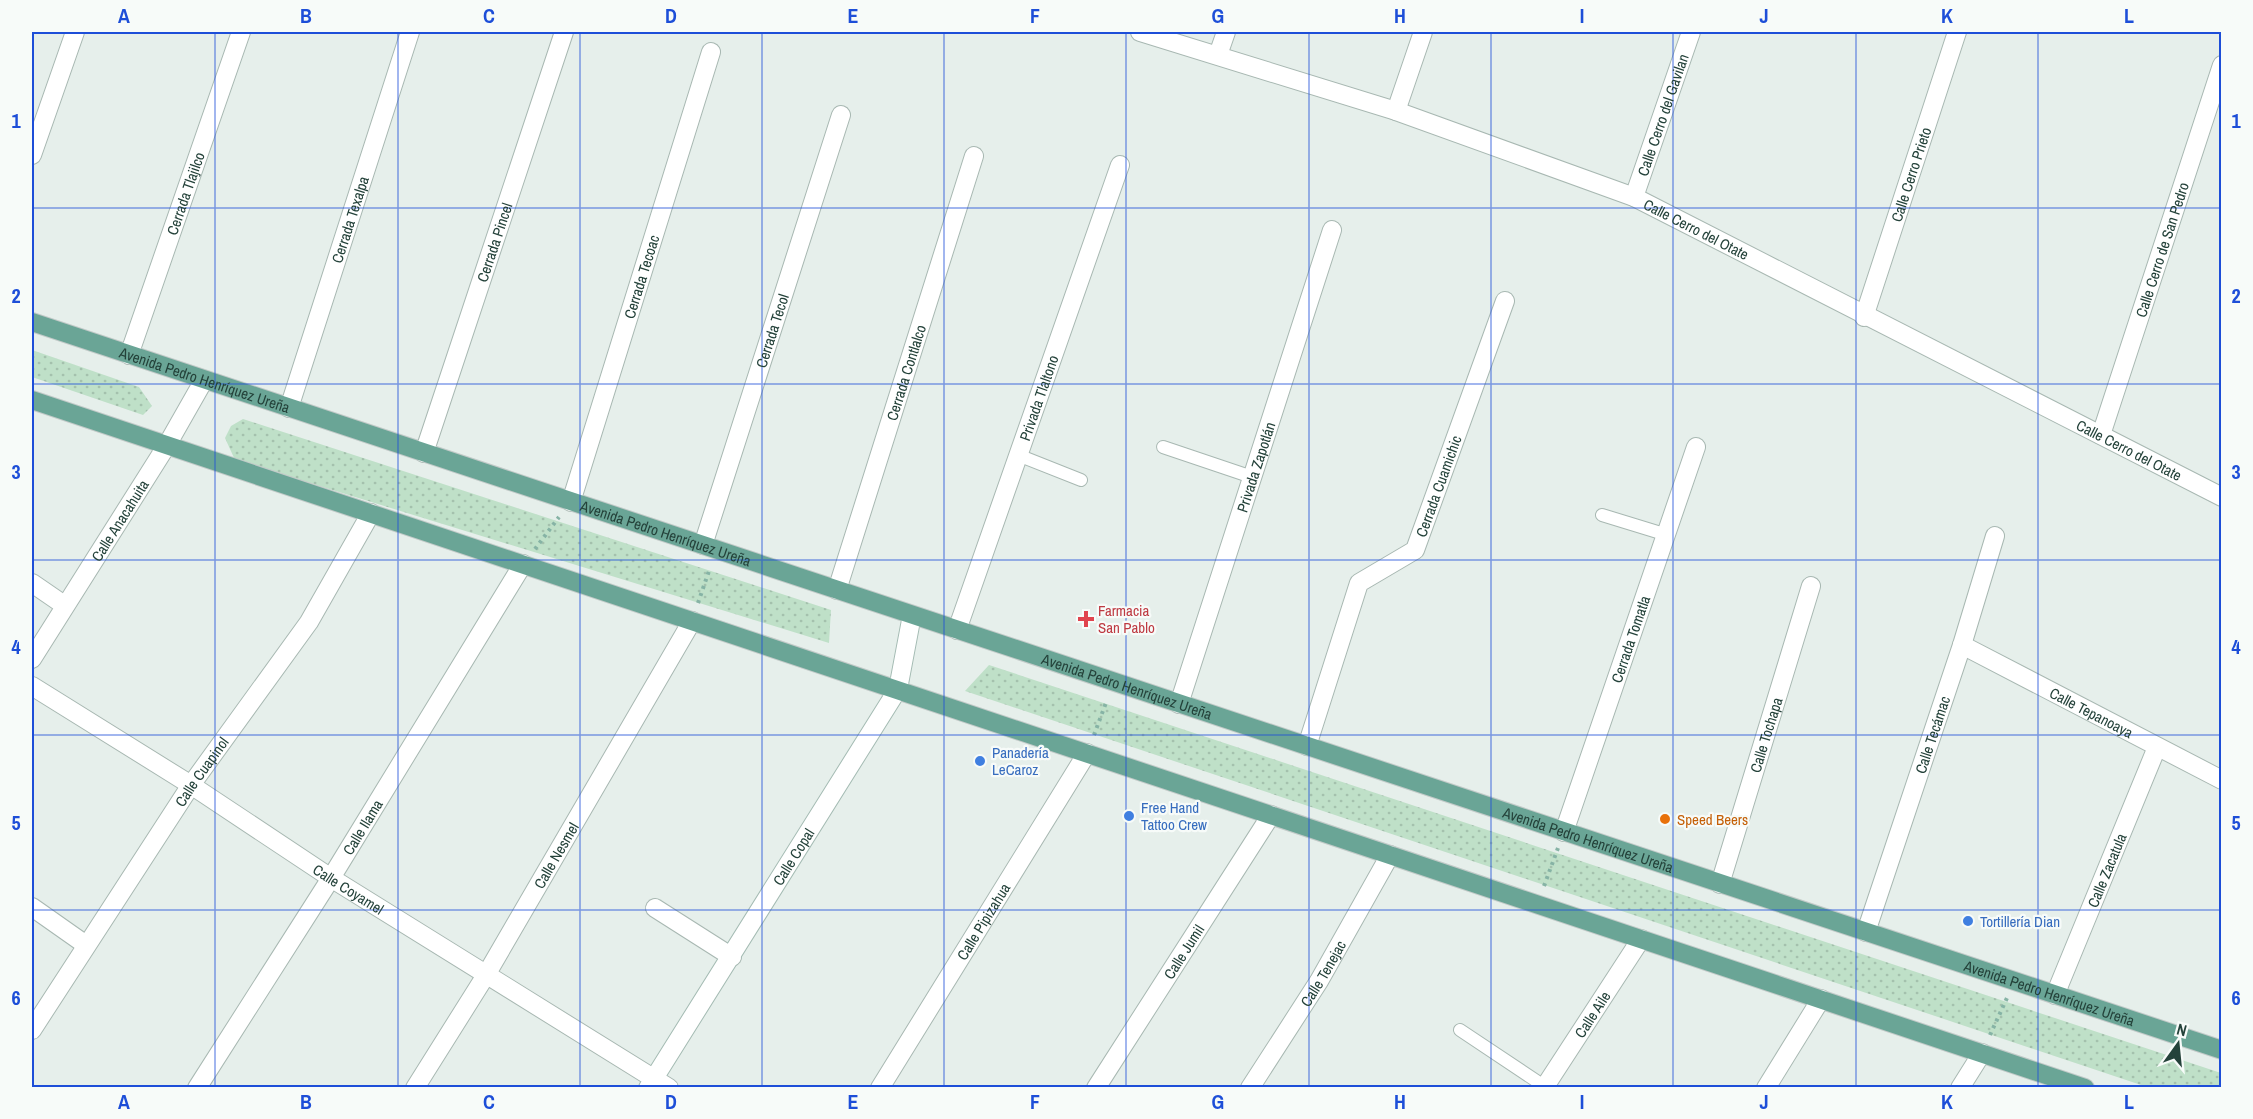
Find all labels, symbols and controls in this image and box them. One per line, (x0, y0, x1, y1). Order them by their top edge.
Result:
text: A (118, 2, 130, 29)
text: B (300, 2, 312, 29)
text: C (483, 2, 495, 29)
text: D (665, 2, 677, 29)
text: E (848, 2, 859, 29)
text: F (1030, 2, 1040, 29)
text: G (1212, 2, 1224, 29)
text: H (1394, 2, 1406, 29)
text: I (1580, 2, 1584, 29)
text: J (1759, 2, 1769, 29)
text: K (1941, 2, 1953, 29)
text: L (2124, 2, 2134, 29)
street label: Calle Cerro del Gavilan (1632, 51, 1693, 179)
text: 1 (11, 107, 21, 134)
text: 1 (2231, 107, 2241, 134)
street label: Calle Cerro Prieto (1885, 124, 1936, 225)
street label: Cerrada Tlajilco (161, 149, 209, 238)
street label: Cerrada Texalpa (326, 173, 374, 266)
street label: Calle Cerro de San Pedro (2130, 179, 2194, 320)
street label: Calle Cerro del Otate (1640, 193, 1753, 265)
street label: Cerrada Pincel (471, 200, 517, 285)
street label: Cerrada Tecoac (618, 232, 664, 321)
text: 2 (11, 282, 21, 309)
text: 2 (2231, 282, 2241, 309)
street label: Cerrada Tecol (750, 291, 793, 370)
street label: Cerrada Contlalco (881, 322, 931, 423)
street label: Avenida Pedro Henríquez Ureña (116, 341, 293, 418)
street label: Privada Tlaltono (1014, 352, 1063, 444)
street label: Calle Cerro del Otate (2073, 414, 2186, 485)
street label: Privada Zapotlán (1231, 419, 1280, 515)
street label: Cerrada Cuamichic (1410, 432, 1466, 540)
text: 3 (11, 458, 21, 485)
text: 3 (2231, 458, 2241, 485)
street label: Calle Anacahuita (86, 475, 153, 565)
street label: Avenida Pedro Henríquez Ureña (577, 494, 754, 571)
street label: Cerrada Tomatla (1606, 593, 1655, 685)
place label: Farmacia San Pablo (1098, 600, 1155, 638)
marker: Farmacia San Pablo (1079, 612, 1093, 626)
text: 4 (11, 633, 21, 660)
text: 4 (2231, 633, 2241, 660)
street label: Avenida Pedro Henríquez Ureña (1038, 648, 1215, 724)
street label: Calle Tepanoaya (2046, 682, 2137, 743)
street label: Calle Tecámac (1909, 693, 1955, 776)
street label: Calle Tochapa (1744, 694, 1787, 775)
street label: Calle Cuapinol (169, 732, 233, 810)
place label: Panadería LeCaroz (992, 742, 1049, 780)
marker: Panadería LeCaroz (973, 754, 987, 768)
street label: Calle Ilama (337, 795, 387, 859)
place label: Free Hand Tattoo Crew (1141, 797, 1207, 835)
street label: Avenida Pedro Henríquez Ureña (1499, 801, 1676, 877)
text: 5 (11, 809, 21, 836)
marker: Free Hand Tattoo Crew (1122, 809, 1136, 823)
place label: Speed Beers (1677, 809, 1748, 830)
text: 5 (2231, 809, 2241, 836)
marker: Speed Beers (1658, 812, 1672, 826)
street label: Calle Nesmel (528, 818, 583, 892)
street label: Calle Copal (767, 824, 819, 889)
street label: Calle Zacatula (2082, 830, 2131, 911)
street label: Calle Coyamel (309, 859, 388, 919)
street label: Calle Pipizahua (951, 879, 1015, 964)
place label: Tortillería Dian (1980, 911, 2060, 932)
marker: Tortillería Dian (1961, 914, 1975, 928)
street label: Calle Jumil (1158, 920, 1209, 983)
street label: Calle Tenejac (1295, 936, 1350, 1010)
street label: Avenida Pedro Henríquez Ureña (1961, 954, 2138, 1031)
text: 6 (11, 984, 21, 1011)
text: 6 (2231, 984, 2241, 1011)
street label: Calle Aile (1569, 987, 1615, 1042)
north arrow (2148, 1014, 2208, 1074)
text: N (2174, 1018, 2189, 1041)
text: A (118, 1088, 130, 1115)
text: B (300, 1088, 312, 1115)
text: C (483, 1088, 495, 1115)
text: D (665, 1088, 677, 1115)
text: E (848, 1088, 859, 1115)
text: F (1030, 1088, 1040, 1115)
text: G (1212, 1088, 1224, 1115)
text: H (1394, 1088, 1406, 1115)
text: I (1580, 1088, 1584, 1115)
text: J (1759, 1088, 1769, 1115)
text: K (1941, 1088, 1953, 1115)
text: L (2124, 1088, 2134, 1115)

